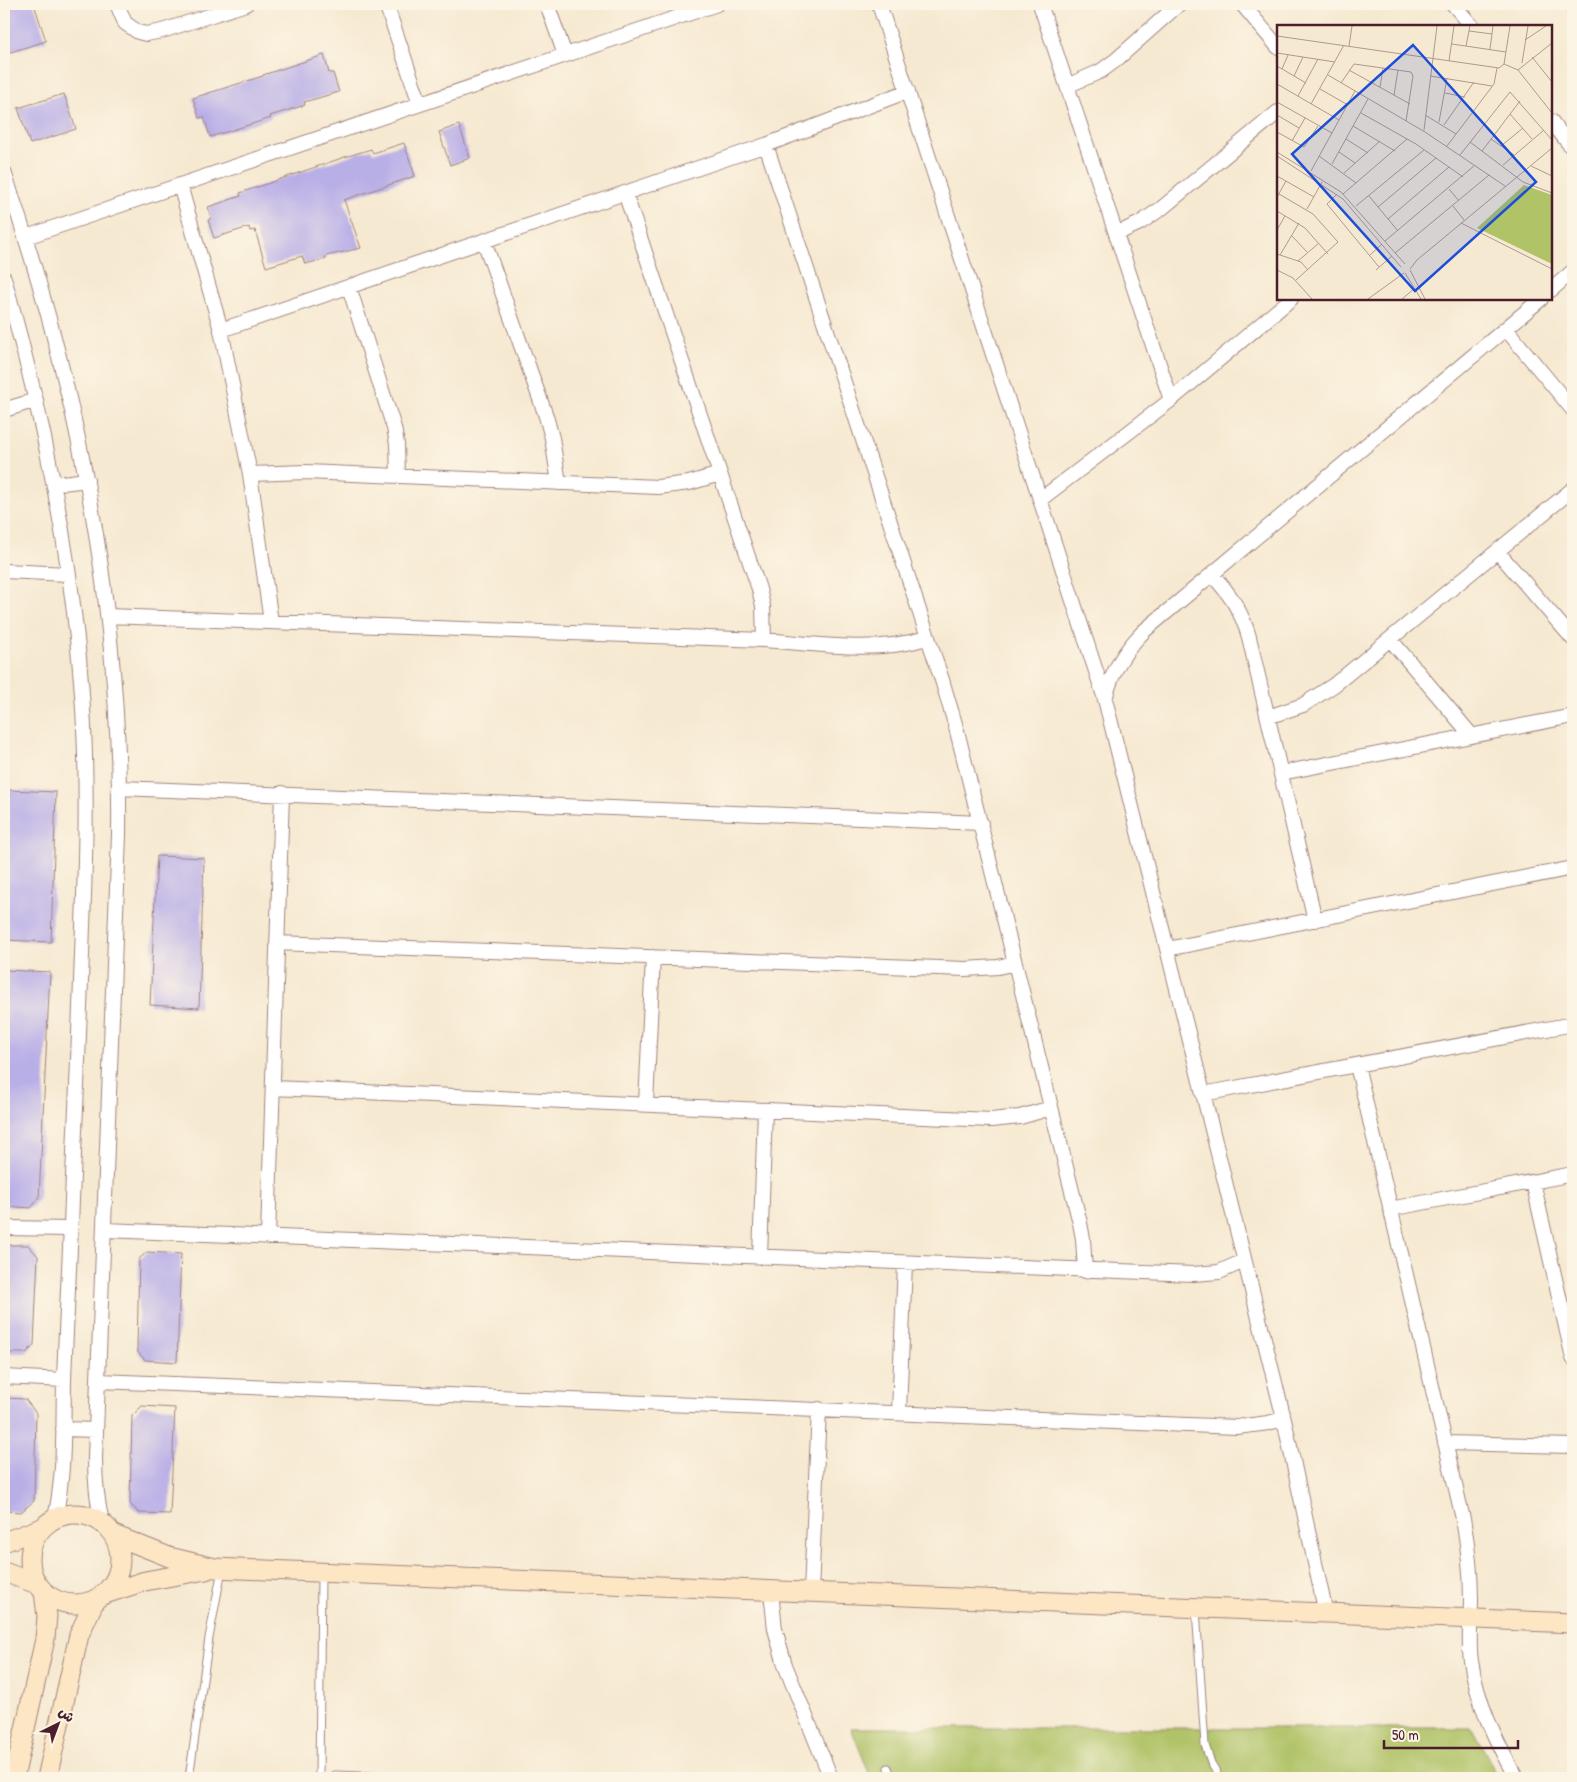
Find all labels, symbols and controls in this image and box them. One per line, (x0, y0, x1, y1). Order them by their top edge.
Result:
inset map (1277, 25, 1552, 300)
north arrow (32, 1700, 82, 1750)
text: ش (55, 1702, 79, 1726)
scale bar (1384, 1717, 1518, 1749)
text: 50 m (1392, 1724, 1419, 1745)

